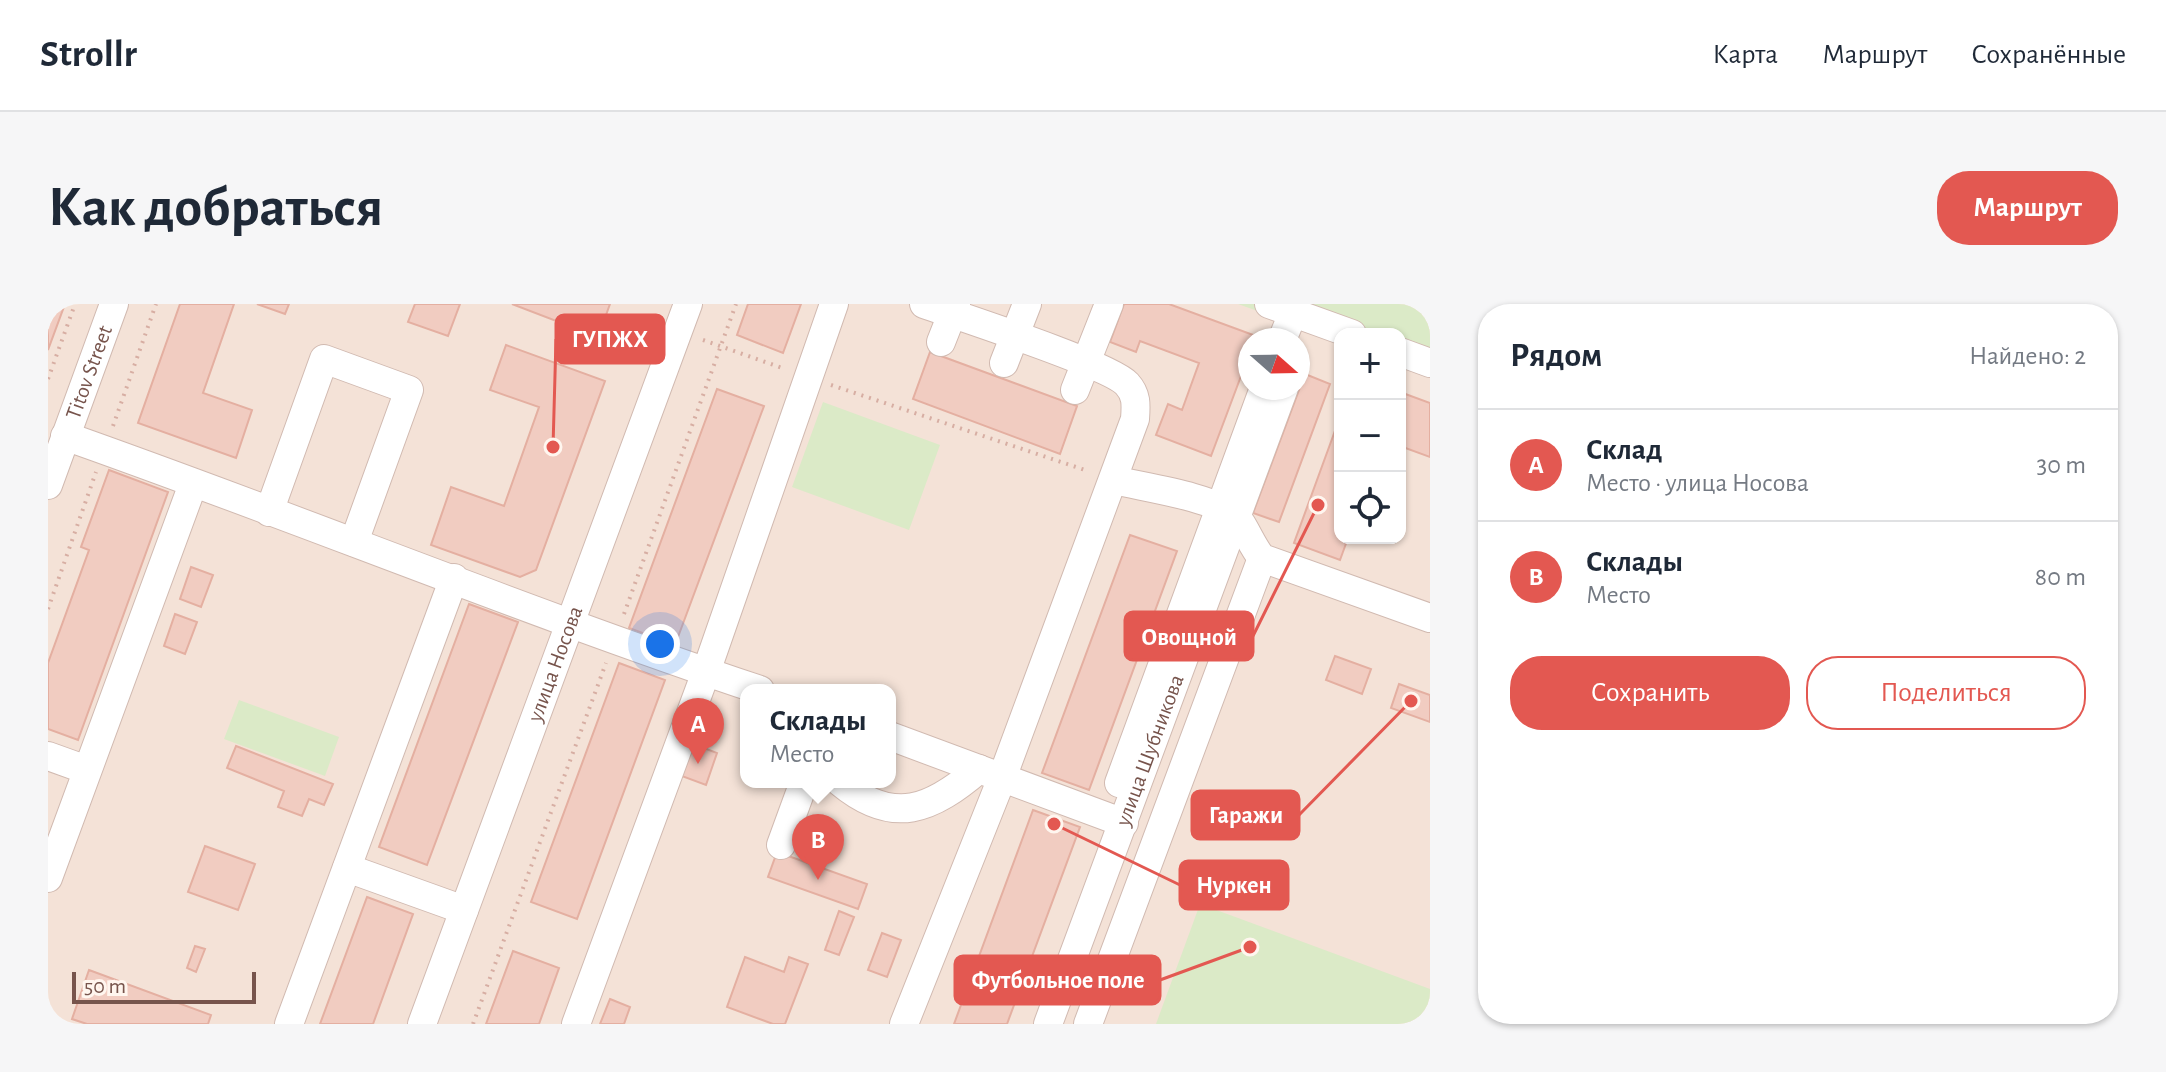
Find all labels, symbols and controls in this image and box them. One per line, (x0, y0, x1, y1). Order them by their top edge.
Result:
text: Strollr (40, 36, 137, 74)
text: Карта (1712, 41, 1778, 69)
text: Маршрут (1822, 41, 1927, 69)
text: Сохранённые (1971, 41, 2126, 69)
button: Маршрут (1937, 171, 2118, 245)
text: Как добраться (48, 180, 383, 236)
callout: ГУПЖХ (556, 315, 664, 363)
street label: Titov Street (62, 322, 116, 422)
text: ГУПЖХ (572, 328, 648, 352)
north arrow (1238, 328, 1310, 400)
map controls (1334, 328, 1406, 544)
button: + (1334, 328, 1406, 400)
text: Рядом (1510, 339, 1602, 373)
text: Найдено: 2 (1969, 343, 2086, 369)
button: − (1334, 400, 1406, 472)
text: Склад (1586, 435, 1663, 465)
text: A (1528, 452, 1544, 478)
text: 30 m (2036, 452, 2086, 478)
text: Место · улица Носова (1586, 470, 1809, 496)
button: locate (1334, 472, 1406, 544)
text: Склады (1586, 547, 1683, 577)
text: B (1528, 564, 1544, 590)
text: 80 m (2035, 564, 2086, 590)
text: Место (1586, 582, 1651, 608)
street label: улица Носова (523, 603, 586, 726)
callout: Овощной (1125, 612, 1253, 660)
your location (640, 624, 680, 664)
text: Овощной (1141, 626, 1237, 650)
button: Сохранить (1510, 656, 1790, 730)
button: Поделиться (1806, 656, 2086, 730)
street label: улица Шубникова (1111, 672, 1188, 830)
popup (740, 684, 896, 788)
pin: A (672, 698, 724, 764)
text: Склады (770, 706, 867, 736)
text: Место (770, 741, 834, 767)
callout: Гаражи (1192, 791, 1299, 839)
text: Гаражи (1209, 804, 1283, 828)
pin: B (792, 814, 844, 880)
callout: Нуркен (1180, 861, 1288, 909)
text: Нуркен (1196, 874, 1272, 898)
callout: Футбольное поле (955, 956, 1160, 1004)
scale bar (72, 968, 256, 1004)
text: Футбольное поле (971, 969, 1145, 993)
text: 50 m (84, 975, 126, 997)

